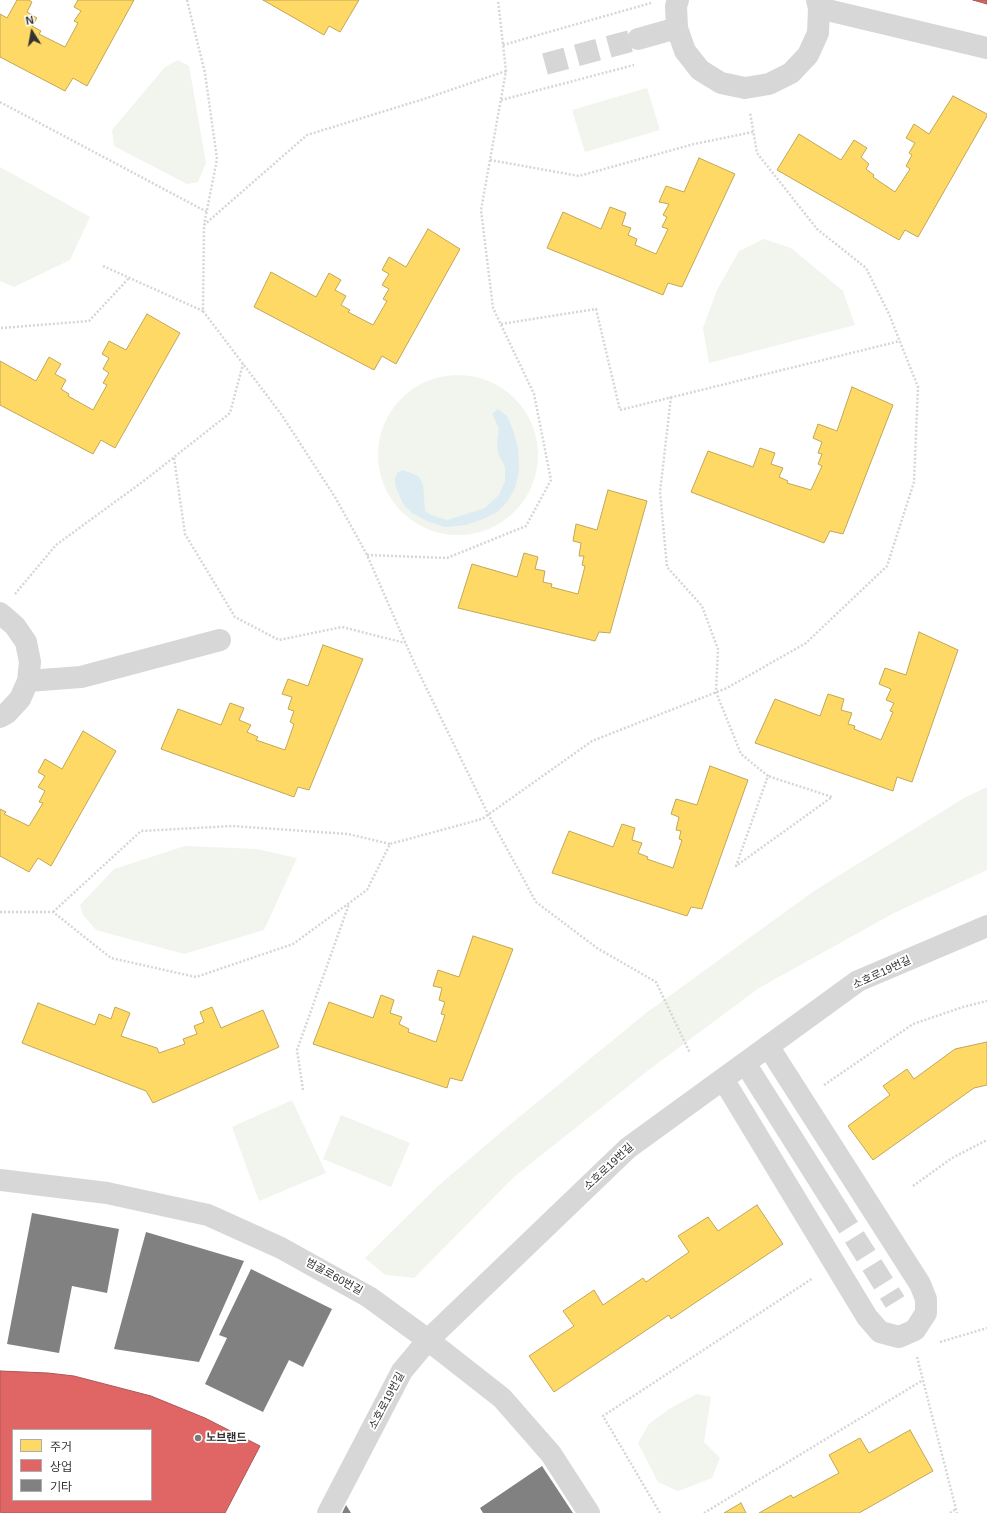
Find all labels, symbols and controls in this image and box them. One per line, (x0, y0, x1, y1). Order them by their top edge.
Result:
north arrow (12, 12, 52, 52)
text: N (25, 14, 35, 27)
street label: 소호로19번길 (851, 954, 913, 992)
street label: 소호로19번길 (582, 1141, 636, 1193)
street label: 범골로60번길 (303, 1256, 365, 1298)
street label: 소호로19번길 (366, 1370, 408, 1432)
legend (12, 1429, 152, 1501)
place label: 노브랜드 (206, 1431, 246, 1445)
marker: 노브랜드 (193, 1433, 203, 1443)
text: 주거 (50, 1440, 72, 1454)
text: 상업 (50, 1460, 72, 1474)
text: 기타 (50, 1480, 72, 1494)

